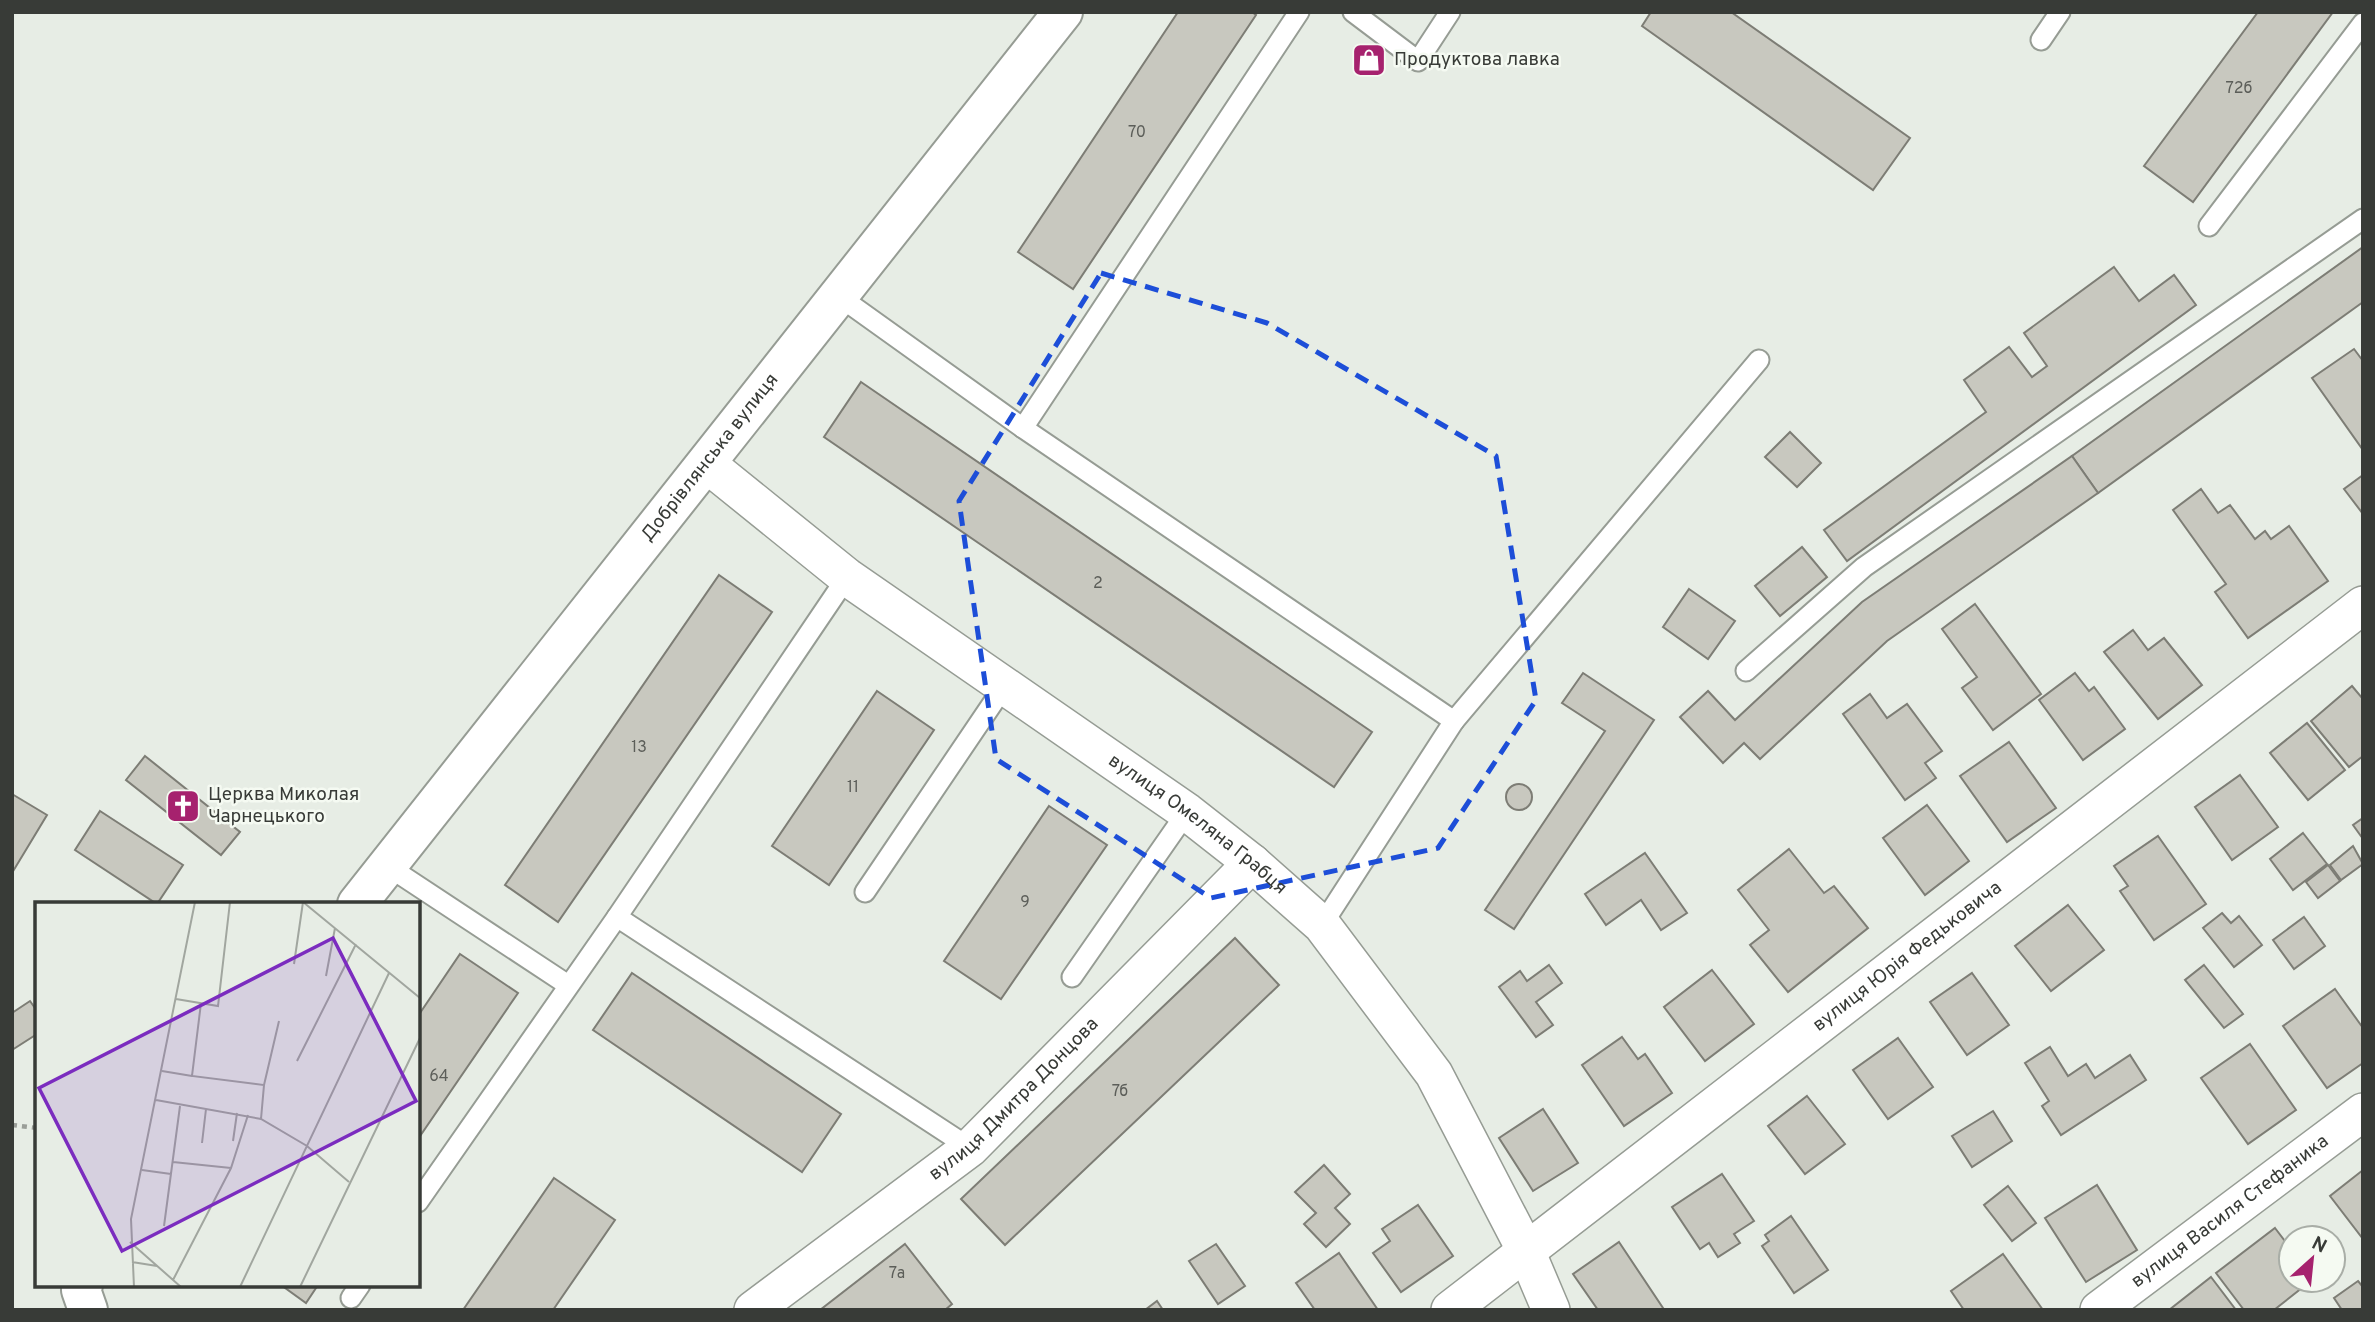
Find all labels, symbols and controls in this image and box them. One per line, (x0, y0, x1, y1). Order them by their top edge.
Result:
shop icon: Продуктова лавка (1350, 41, 1388, 79)
place label: Продуктова лавка (1394, 48, 1560, 72)
house number: 72б (2226, 79, 2252, 99)
house number: 70 (1128, 123, 1146, 143)
street label: Добрівлянська вулиця (636, 369, 784, 547)
house number: 2 (1093, 574, 1103, 594)
house number: 13 (631, 738, 647, 758)
street label: вулиця Омеляна Грабця (1103, 749, 1292, 900)
house number: 11 (847, 778, 859, 798)
place label: Церква Миколая Чарнецького (208, 783, 359, 829)
church icon: Церква Миколая Чарнецького (164, 787, 202, 825)
street label: вулиця Юрія Федьковича (1808, 876, 2007, 1037)
house number: 9 (1020, 893, 1030, 913)
inset map (35, 902, 420, 1287)
street label: вулиця Дмитра Донцова (924, 1013, 1104, 1186)
house number: 64 (429, 1067, 449, 1087)
house number: 7б (1112, 1082, 1128, 1102)
street label: вулиця Василя Стефаника (2127, 1130, 2334, 1293)
north arrow (2277, 1224, 2347, 1294)
text: N (2307, 1232, 2330, 1259)
house number: 7а (889, 1264, 905, 1284)

